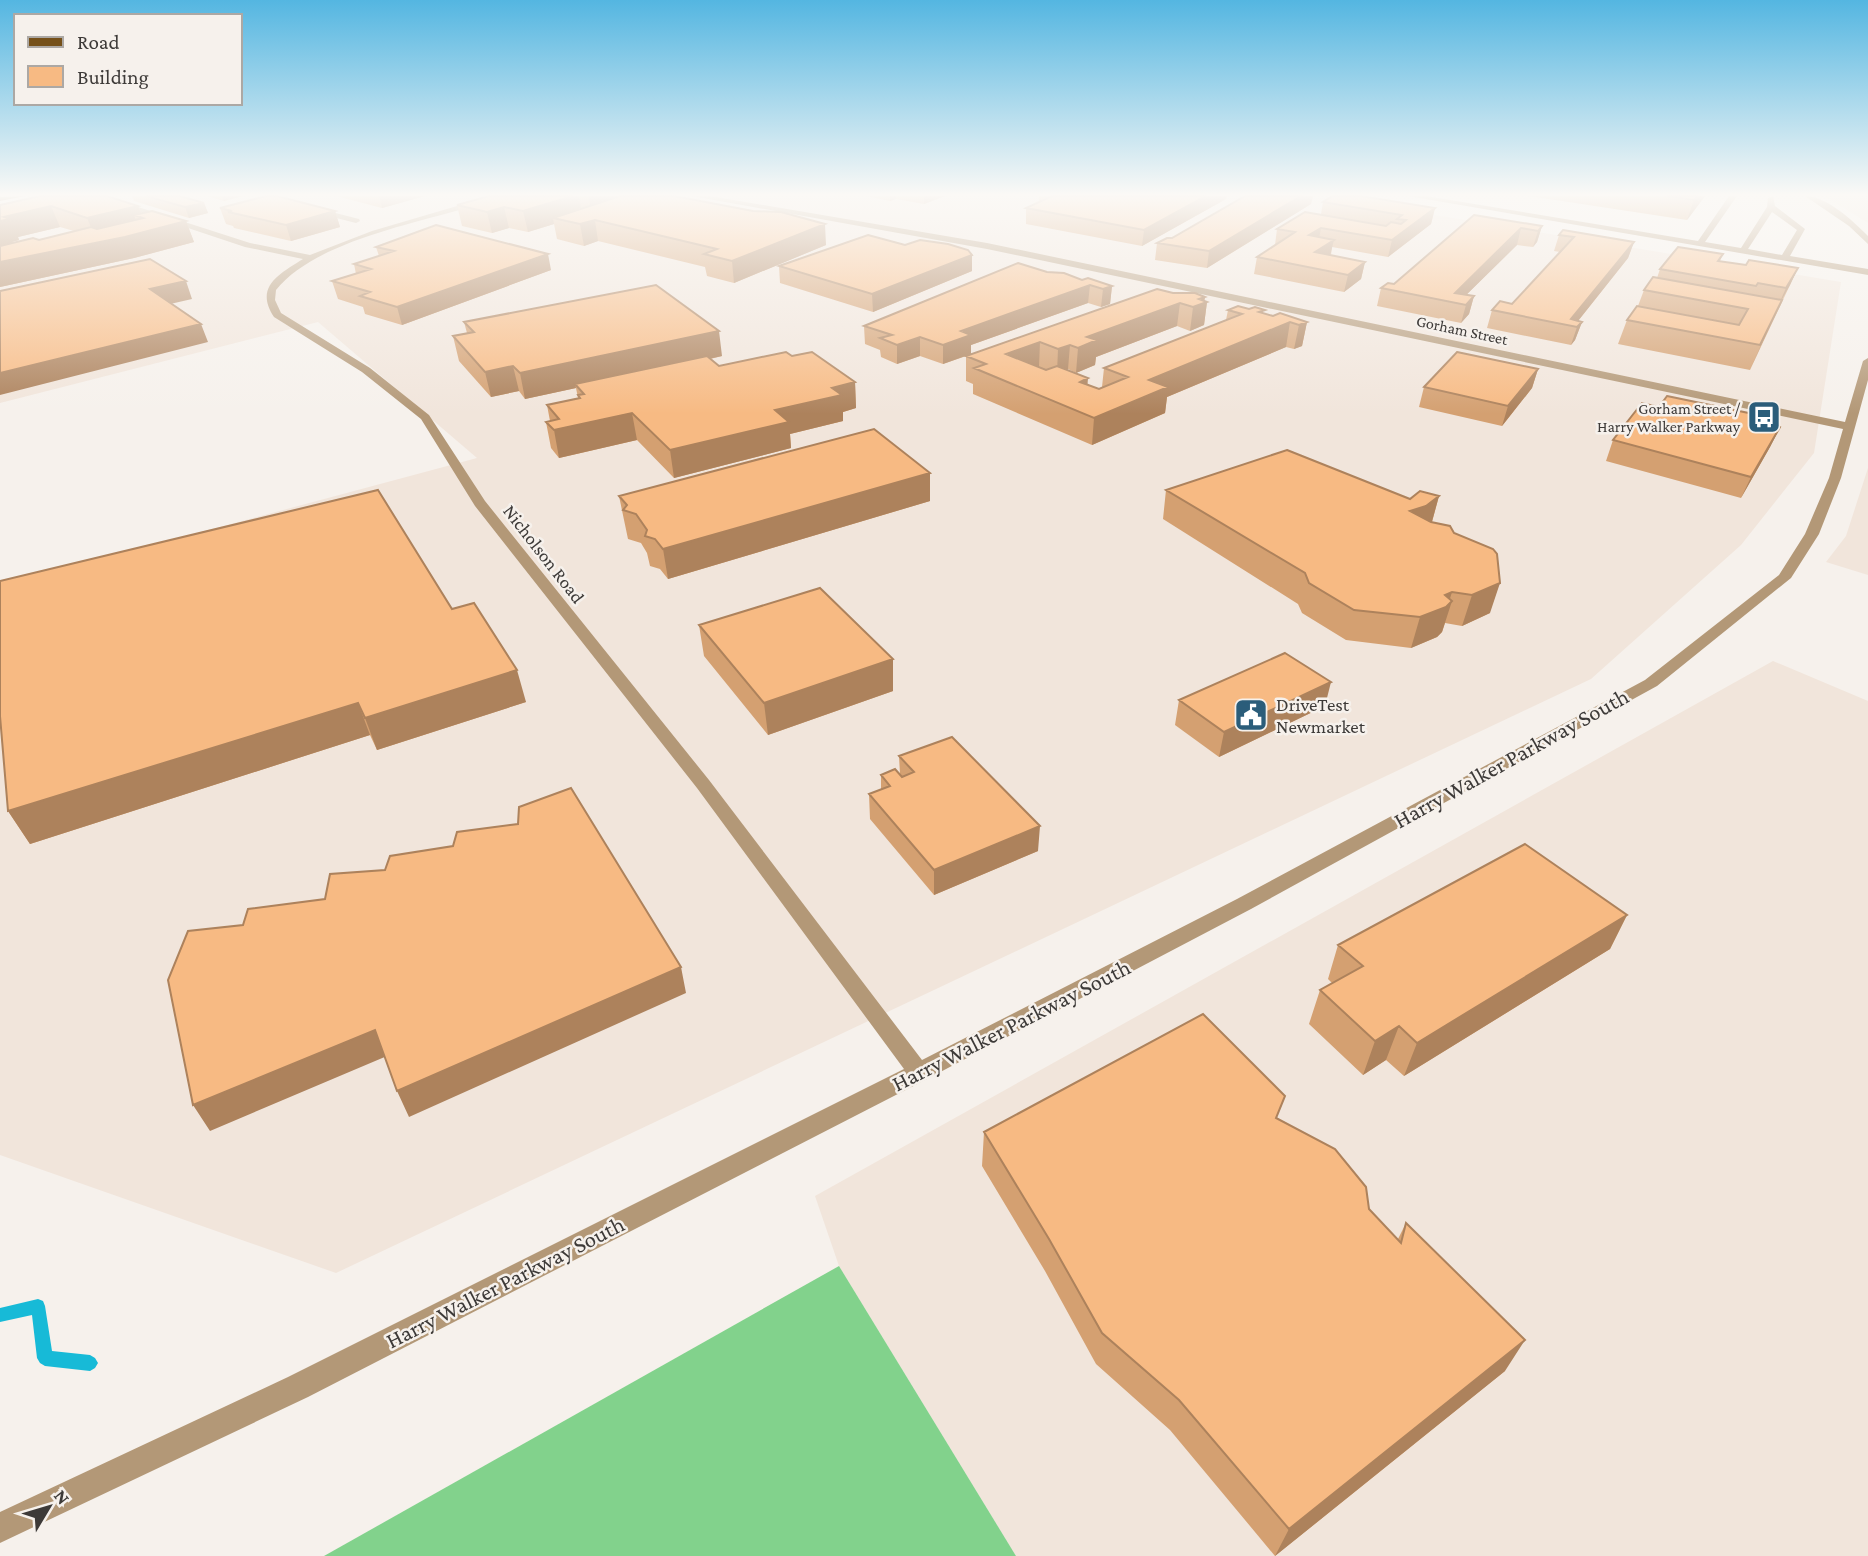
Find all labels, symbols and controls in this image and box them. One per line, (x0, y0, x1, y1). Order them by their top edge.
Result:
legend (14, 14, 242, 105)
text: Road (77, 30, 120, 54)
text: Building (77, 65, 149, 89)
street label: Gorham Street (1415, 312, 1510, 348)
bus stop icon: Gorham Street / Harry Walker Parkway (1745, 398, 1783, 436)
place label: Gorham Street / Harry Walker Parkway (1597, 400, 1741, 436)
street label: Nicholson Road (499, 501, 589, 607)
street label: Harry Walker Parkway South (1389, 683, 1633, 833)
place label: DriveTest Newmarket (1276, 694, 1366, 737)
public building icon: DriveTest Newmarket (1232, 696, 1270, 734)
street label: Harry Walker Parkway South (887, 953, 1135, 1097)
street label: Harry Walker Parkway South (381, 1210, 629, 1354)
north arrow (14, 1472, 84, 1542)
text: N (50, 1485, 74, 1508)

